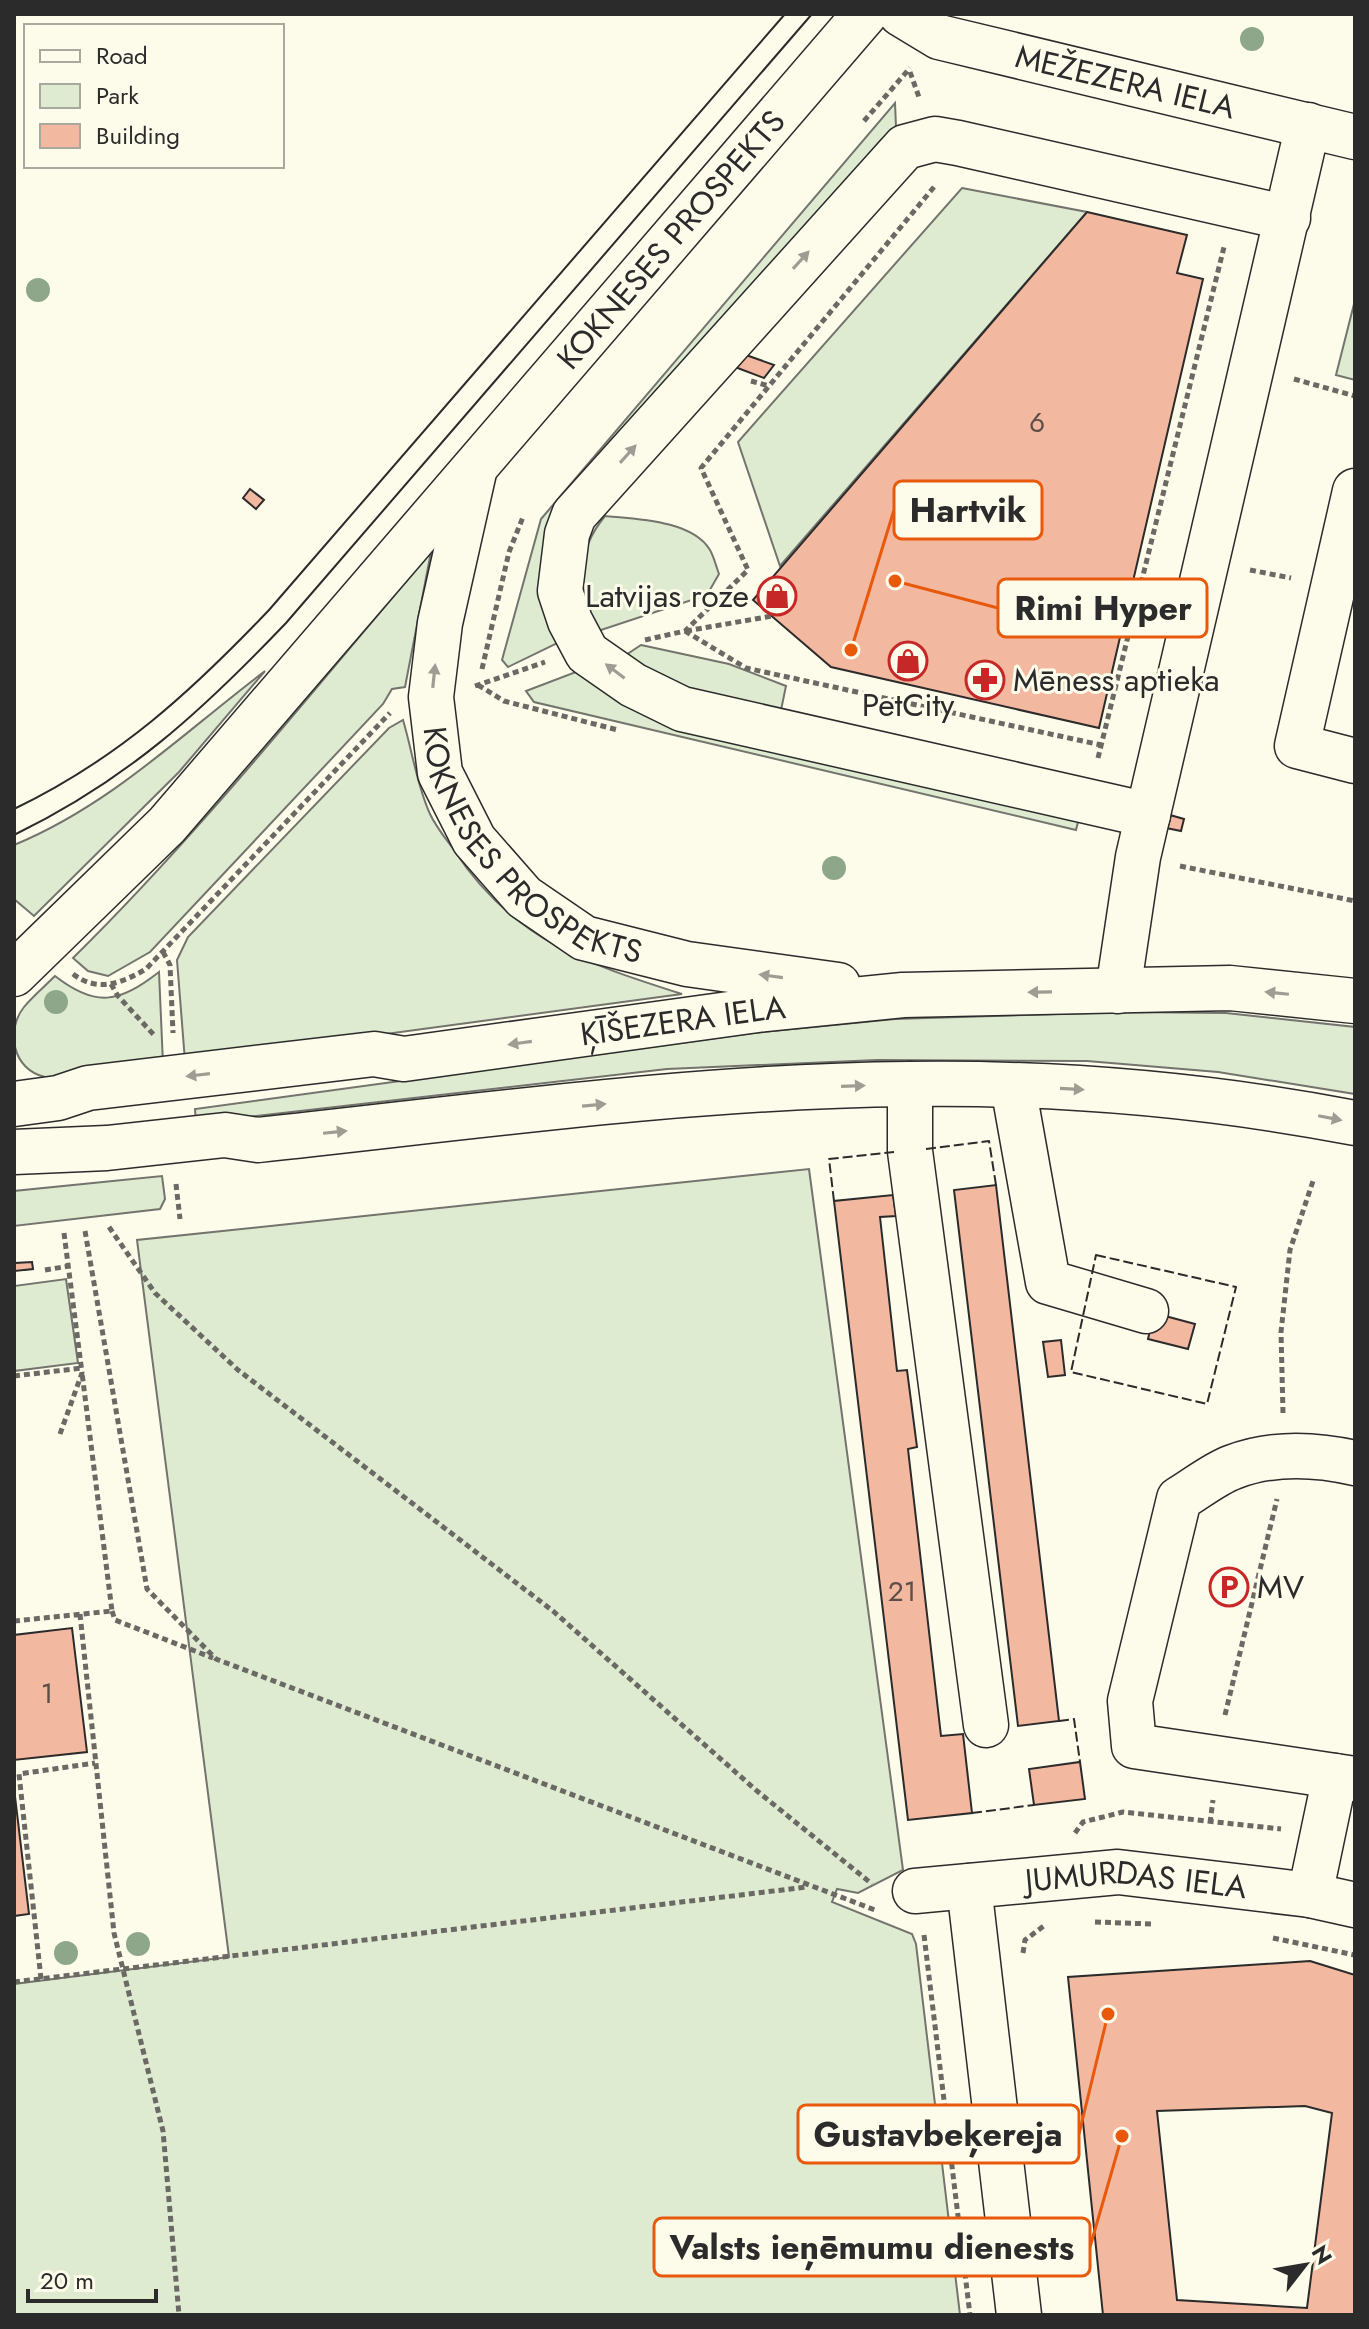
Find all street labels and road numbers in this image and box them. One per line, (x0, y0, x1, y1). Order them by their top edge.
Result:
street label: MEŽEZERA IELA (1011, 33, 1240, 130)
street label: KOKNESES PROSPEKTS (546, 100, 796, 379)
street label: KOKNESES PROSPEKTS (412, 724, 647, 975)
street label: ĶĪŠEZERA IELA (577, 984, 788, 1057)
street label: JUMURDAS IELA (1019, 1849, 1249, 1910)

